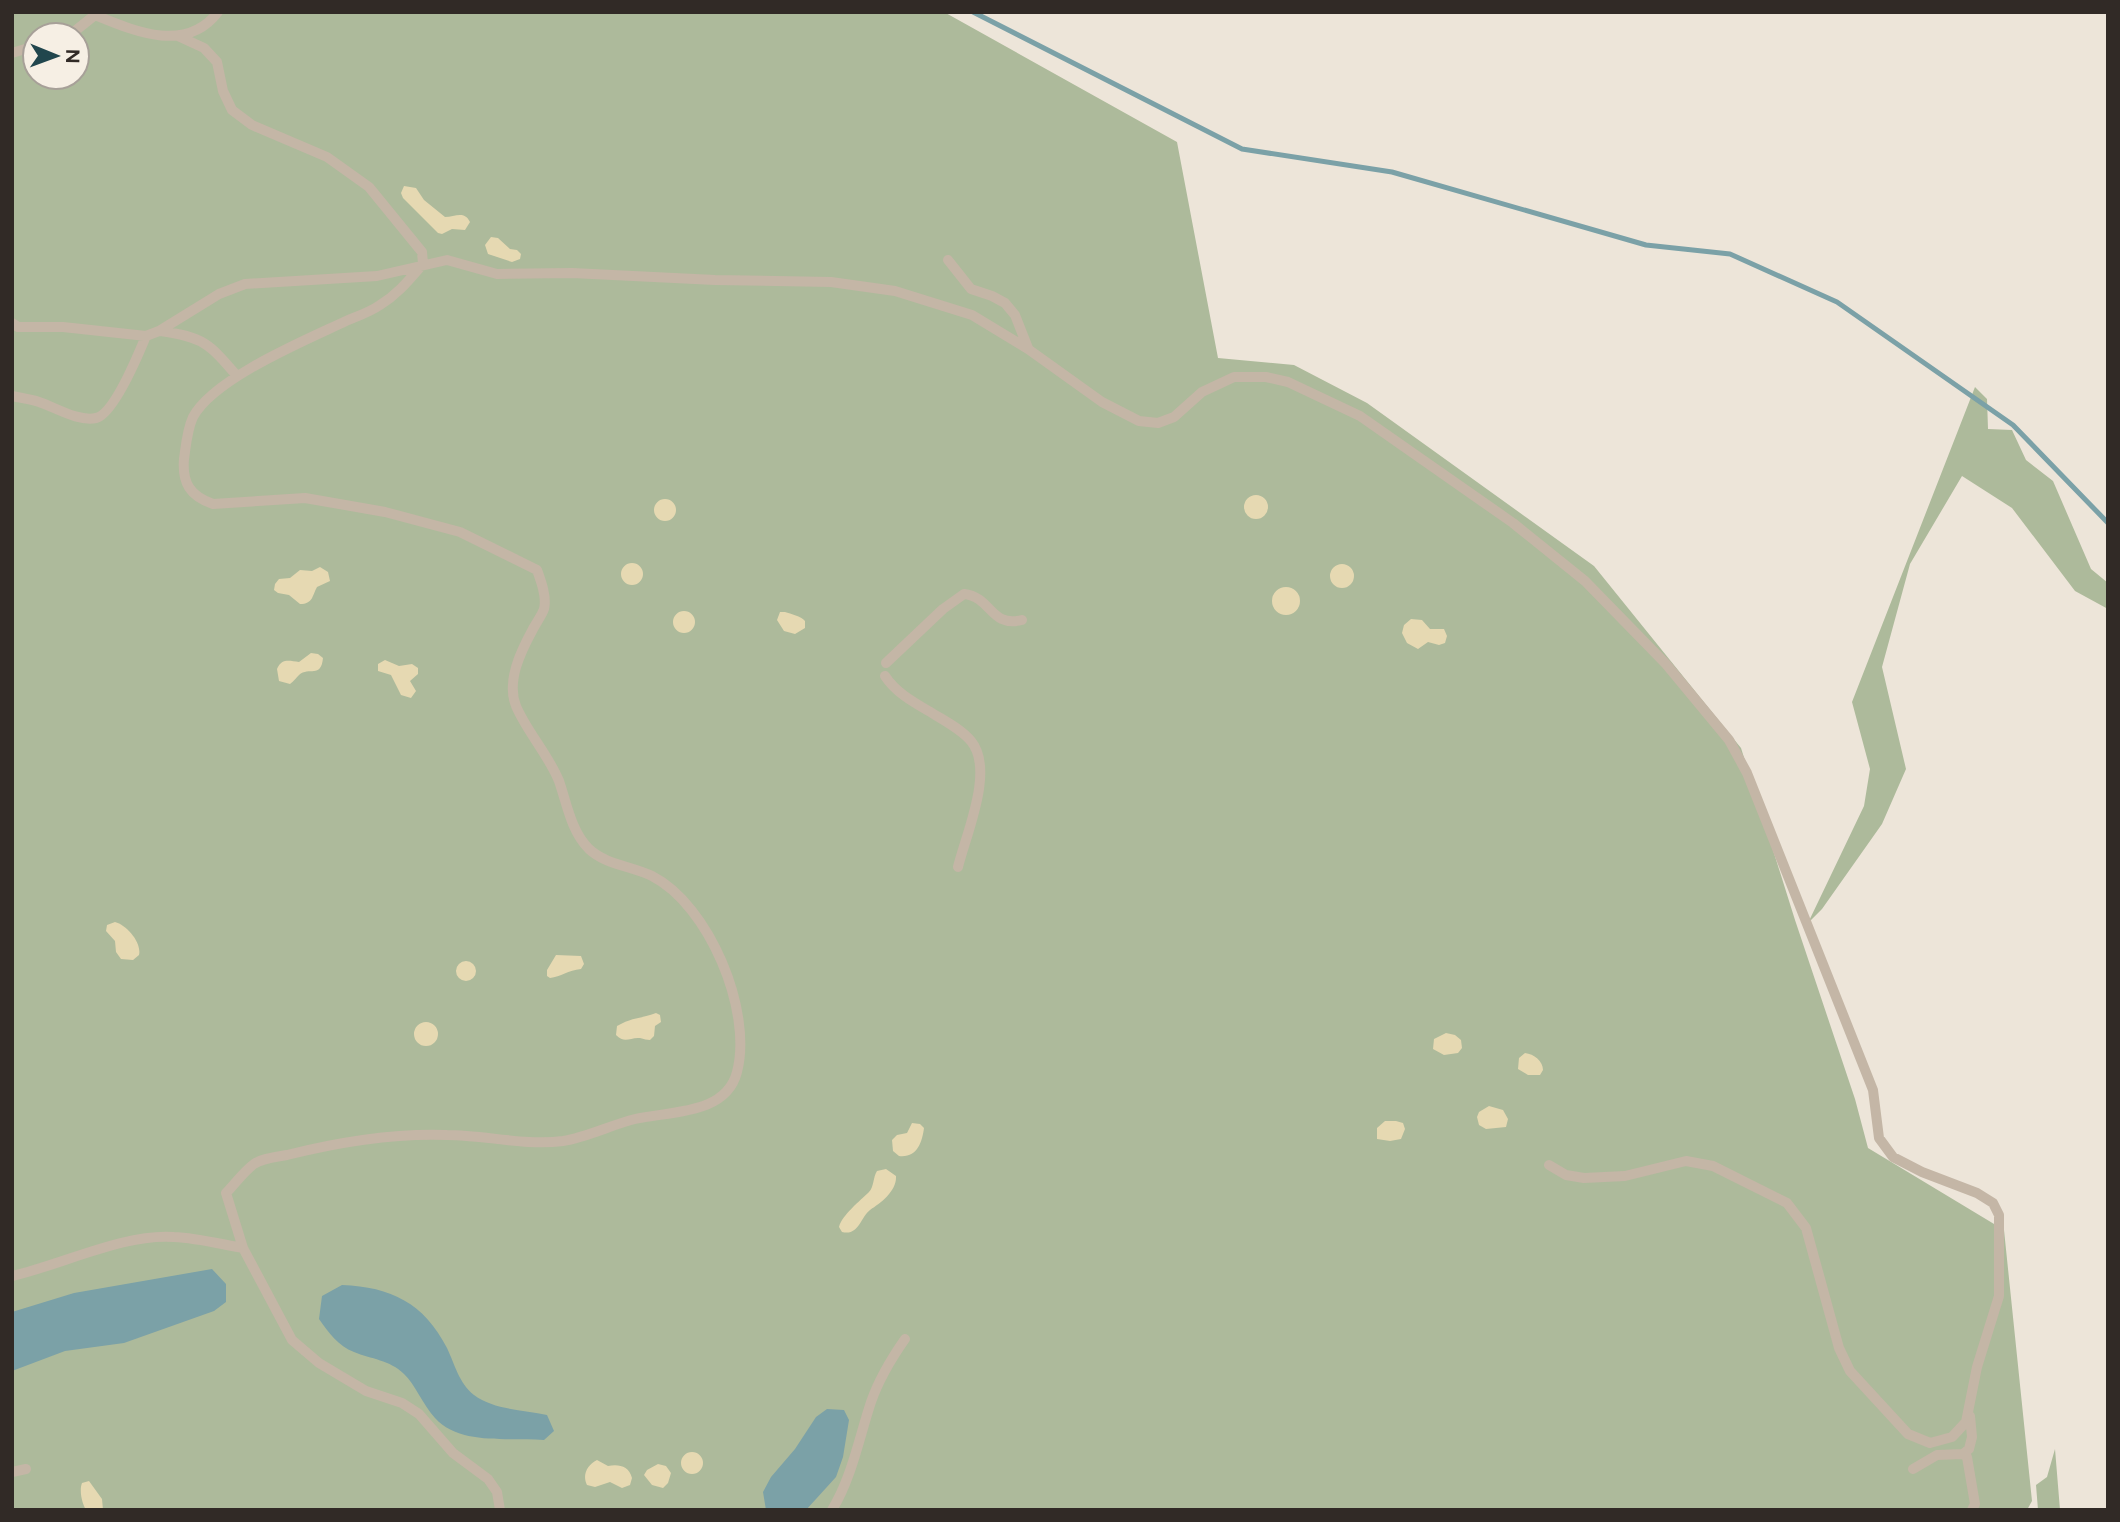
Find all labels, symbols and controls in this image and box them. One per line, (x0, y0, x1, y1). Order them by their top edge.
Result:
north arrow (21, 21, 91, 91)
text: N (61, 49, 84, 64)

